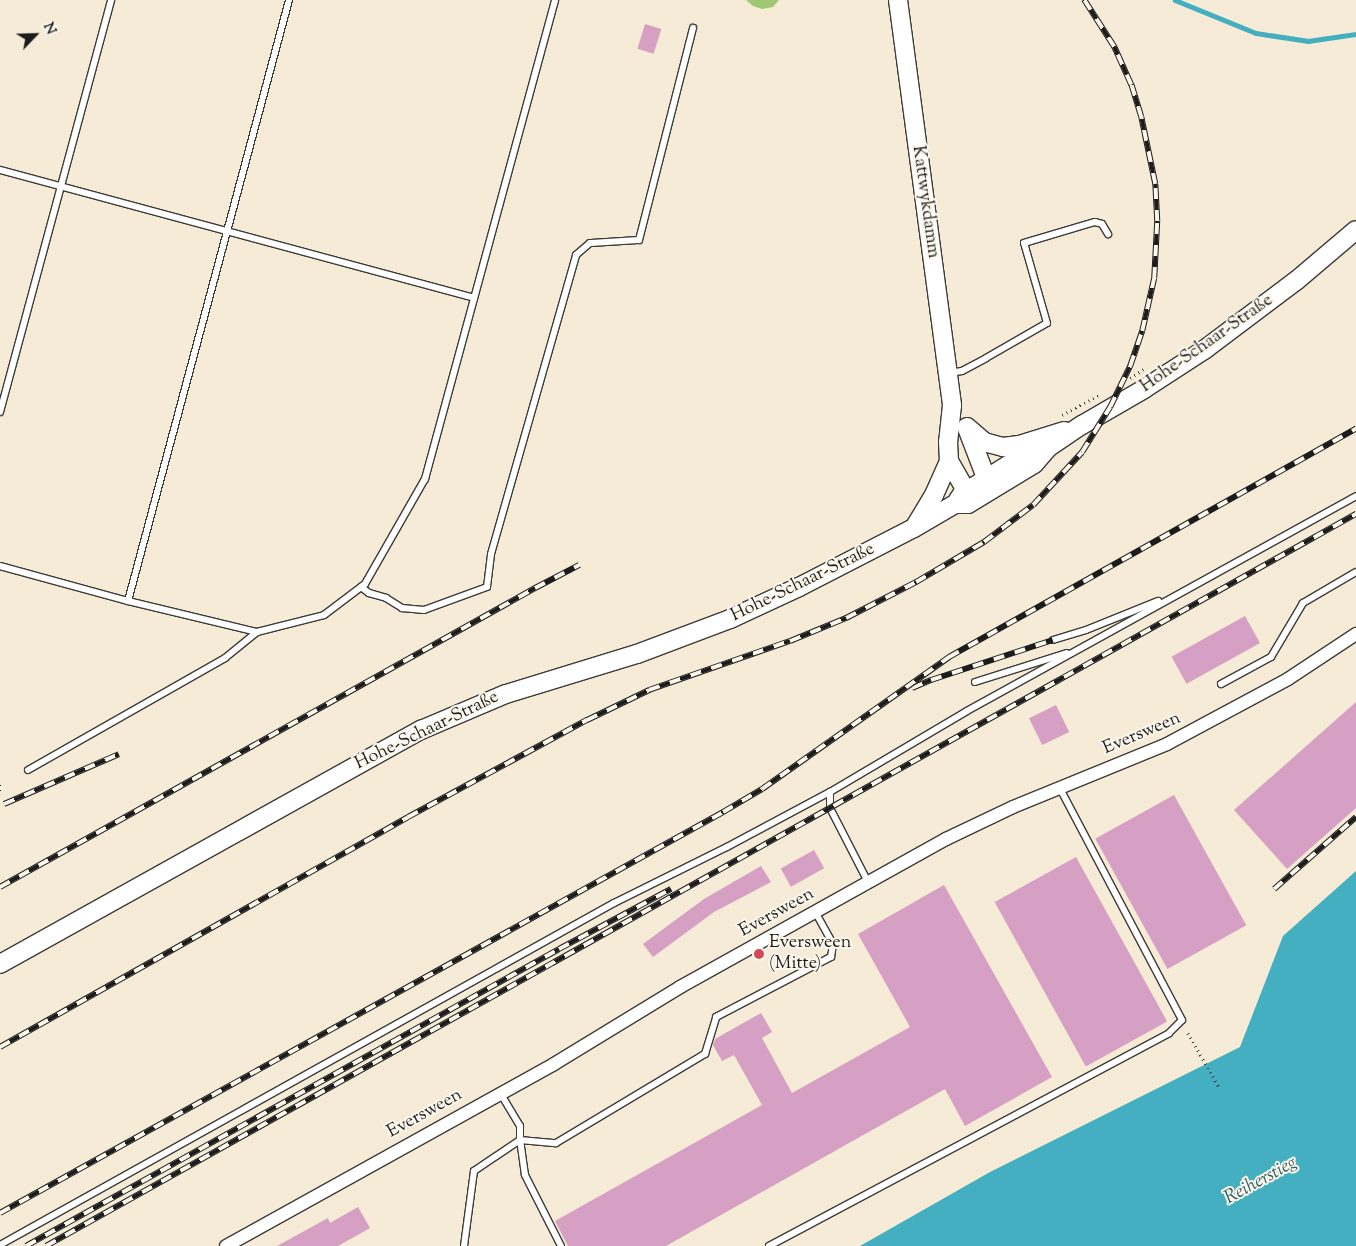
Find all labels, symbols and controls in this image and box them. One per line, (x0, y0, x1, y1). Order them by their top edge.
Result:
north arrow (10, 10, 60, 60)
text: N (37, 20, 60, 38)
street label: Kattwykdamm (906, 144, 944, 260)
street label: Hohe-Schaar-Straße (1136, 290, 1278, 398)
street label: Hohe-Schaar-Straße (728, 539, 878, 627)
street label: Hohe-Schaar-Straße (352, 687, 502, 775)
street label: Eversween (1100, 708, 1184, 760)
street label: Eversween (736, 884, 818, 942)
place label: Eversween (Mitte) (769, 933, 851, 976)
marker: Eversween (Mitte) (753, 948, 765, 960)
street label: Eversween (384, 1085, 466, 1143)
water label: Reiherstieg (1221, 1152, 1301, 1210)

